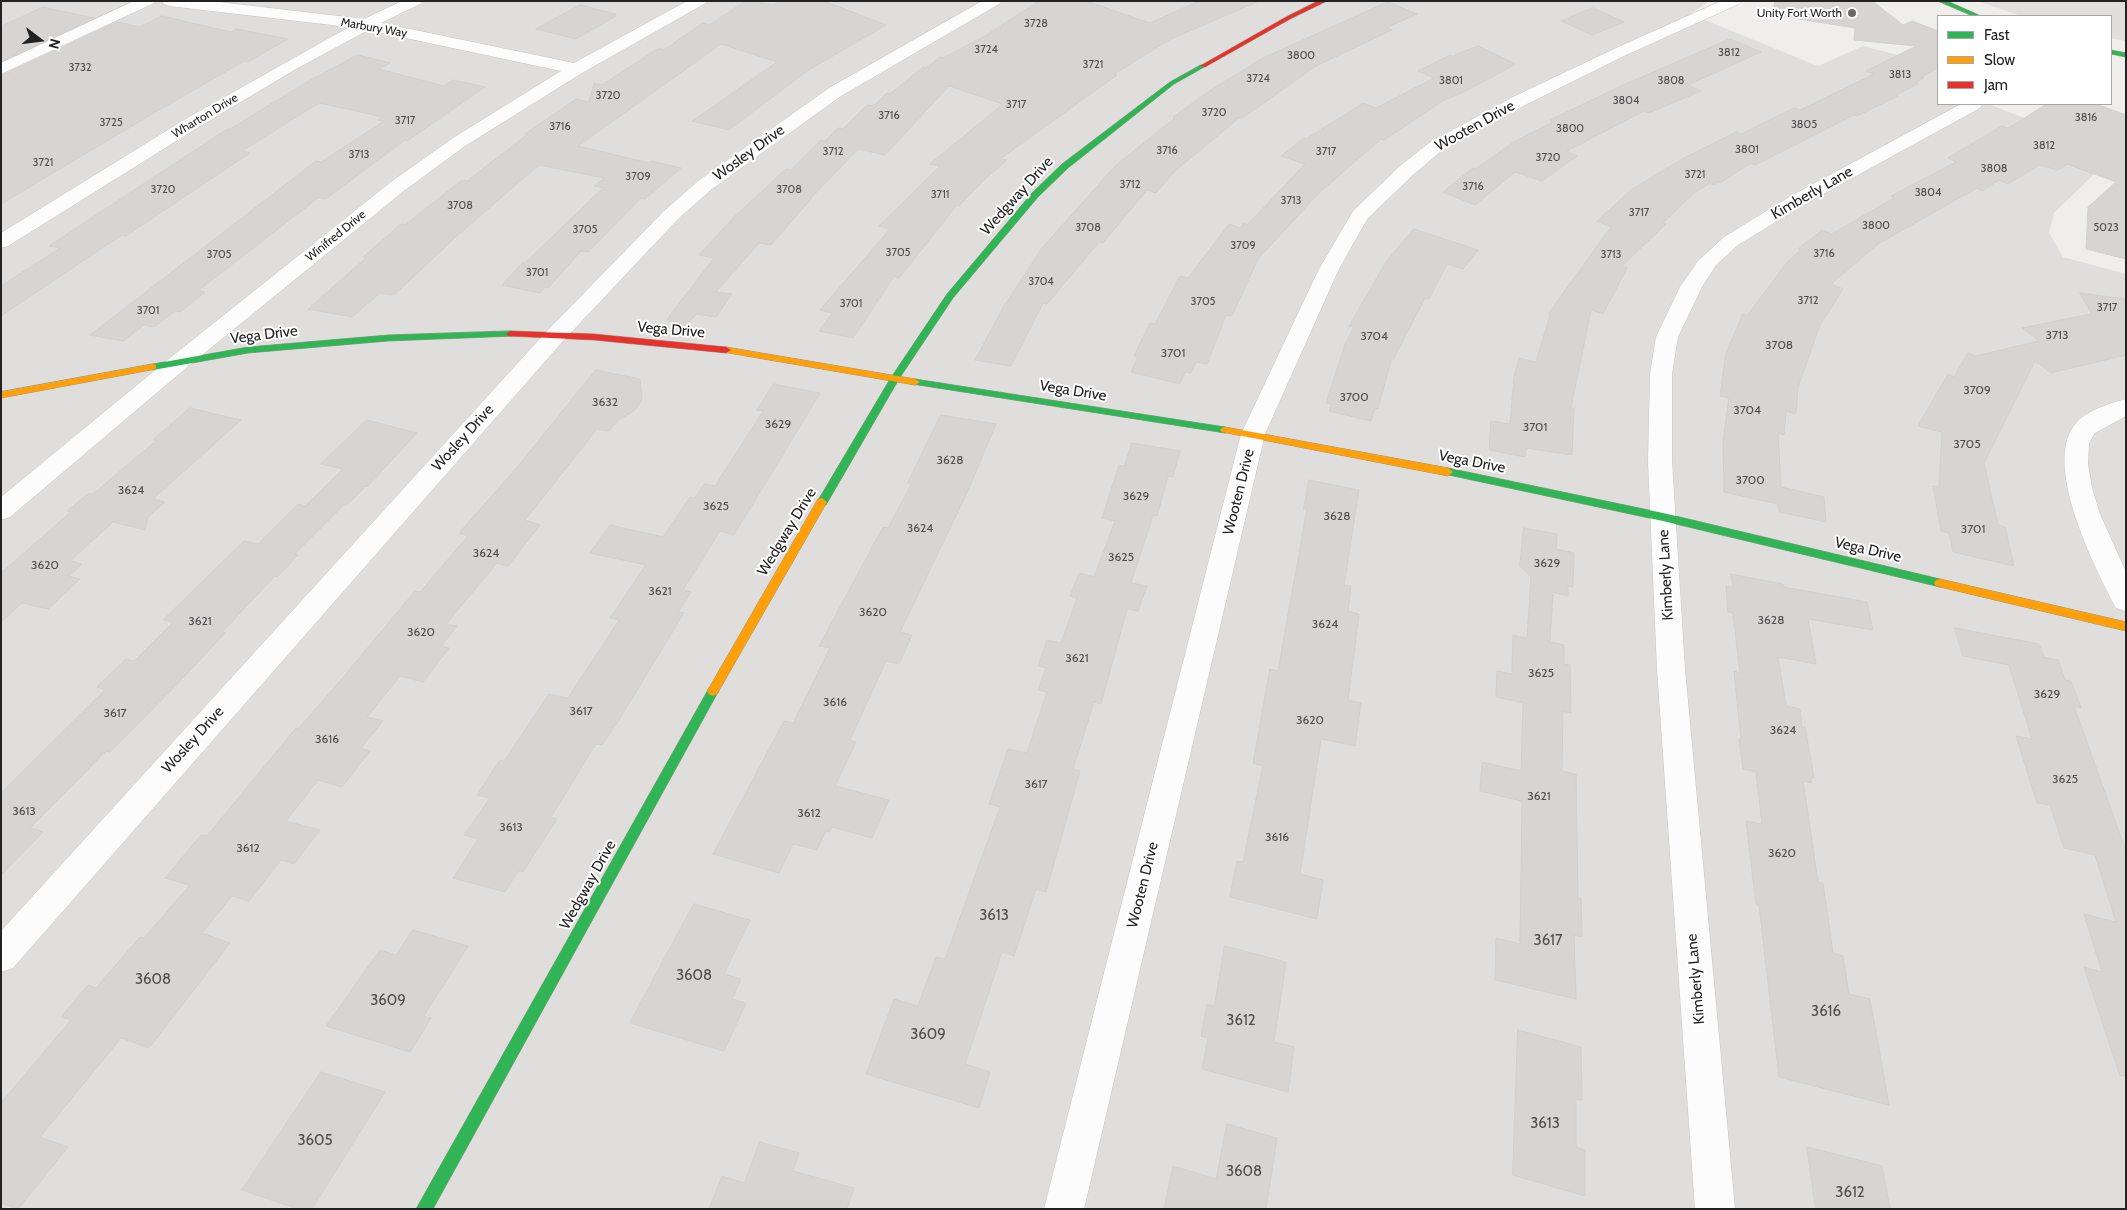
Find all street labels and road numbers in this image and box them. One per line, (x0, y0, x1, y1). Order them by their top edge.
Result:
street label: Marbury Way (340, 15, 408, 41)
street label: Wharton Drive (169, 91, 241, 141)
street label: Wooten Drive (1432, 97, 1518, 155)
street label: Wosley Drive (710, 121, 788, 185)
street label: Wedgway Drive (977, 153, 1057, 239)
street label: Kimberly Lane (1768, 162, 1856, 224)
street label: Winifred Drive (303, 207, 369, 265)
street label: Vega Drive (637, 318, 705, 342)
street label: Vega Drive (229, 322, 299, 348)
street label: Vega Drive (1038, 377, 1108, 405)
street label: Wosley Drive (428, 401, 498, 475)
street label: Wooten Drive (1220, 447, 1258, 537)
street label: Vega Drive (1437, 447, 1507, 477)
street label: Wedgway Drive (754, 485, 820, 579)
street label: Kimberly Lane (1655, 529, 1677, 621)
street label: Vega Drive (1833, 534, 1903, 566)
street label: Wosley Drive (158, 703, 228, 777)
street label: Wedgway Drive (556, 837, 620, 933)
street label: Wooten Drive (1124, 840, 1162, 930)
street label: Kimberly Lane (1683, 933, 1709, 1025)

